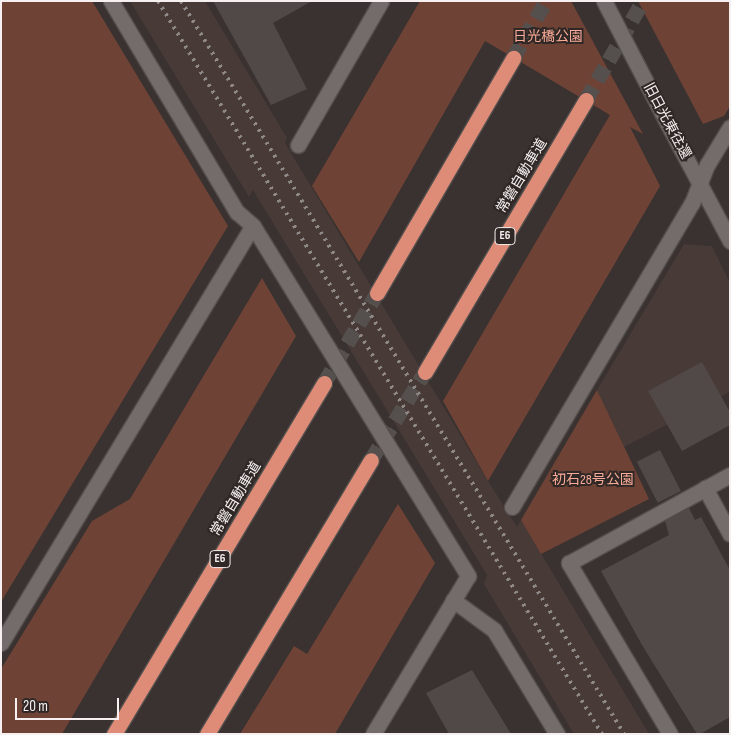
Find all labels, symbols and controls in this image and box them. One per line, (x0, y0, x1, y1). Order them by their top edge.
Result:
park label: 日光橋公園 (513, 29, 583, 45)
street label: 旧日光東往還 (640, 80, 694, 162)
street label: 常磐自動車道 (493, 136, 551, 216)
road number: E6 (494, 227, 516, 246)
street label: 常磐自動車道 (207, 459, 265, 539)
park label: 初石28号公園 (552, 472, 634, 488)
road number: E6 (209, 550, 231, 568)
scale bar (18, 688, 121, 720)
text: 20 m (23, 697, 48, 716)

